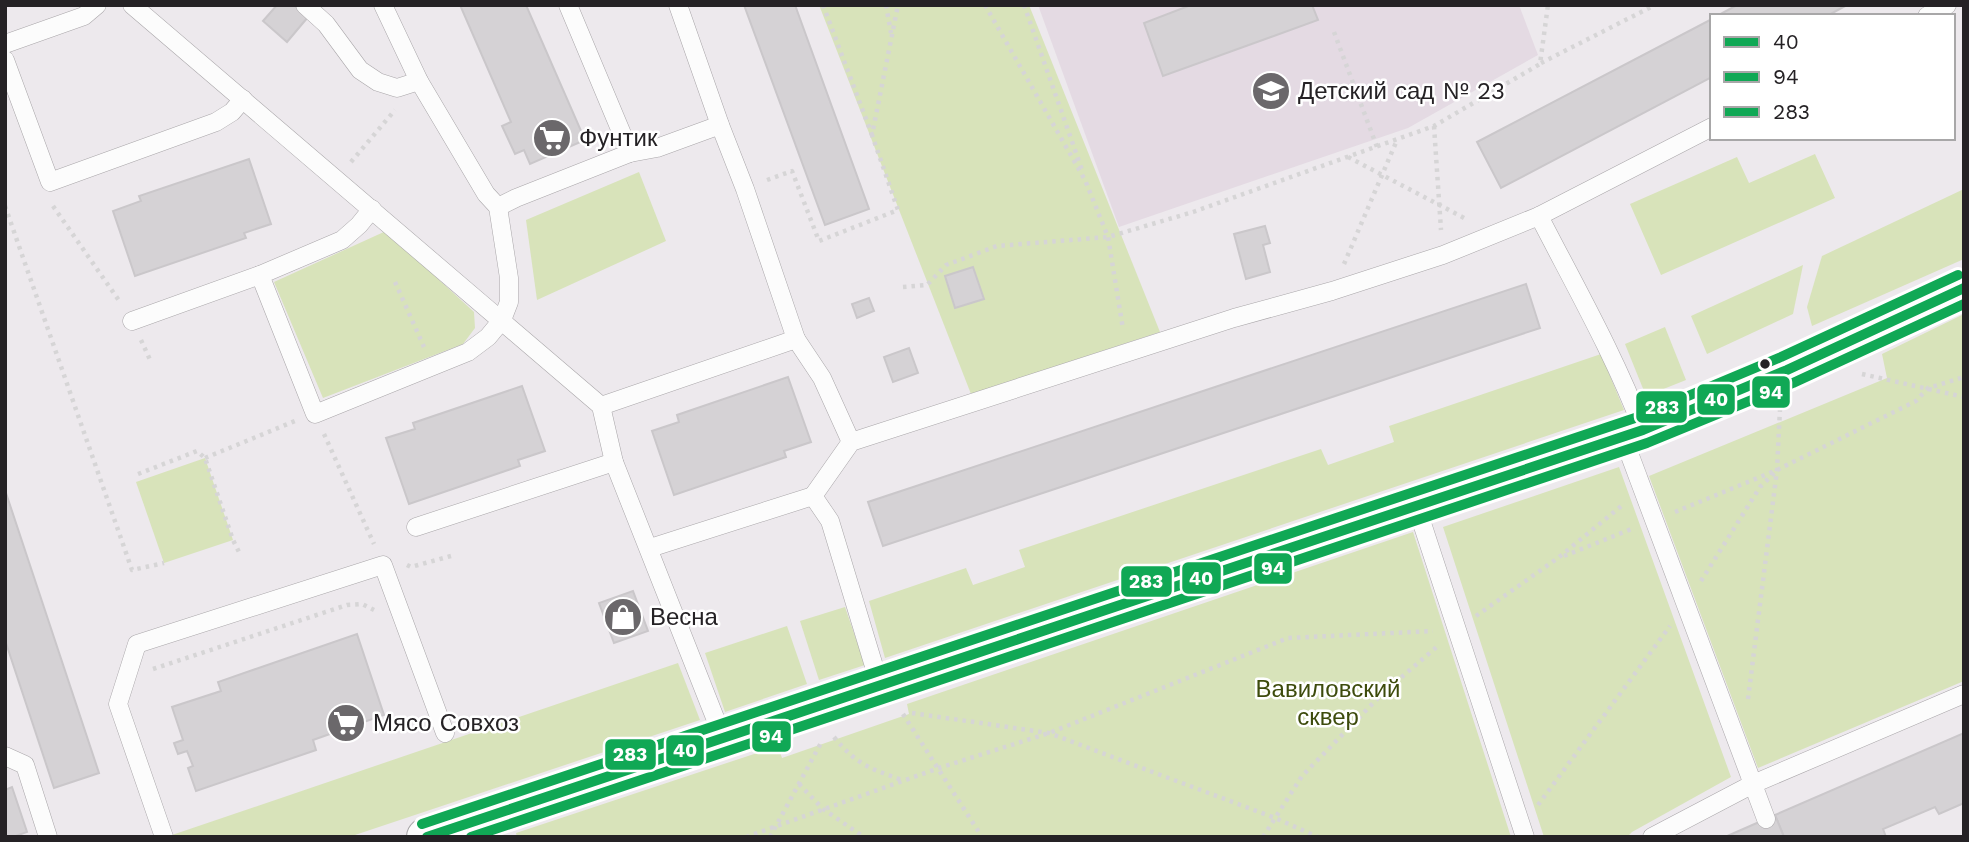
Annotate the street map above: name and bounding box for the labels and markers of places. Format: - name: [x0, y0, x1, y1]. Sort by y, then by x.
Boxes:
- school or university icon: Детский сад № 23: [1250, 70, 1292, 112]
- place label: Детский сад № 23: [1298, 77, 1505, 105]
- supermarket icon: Фунтик: [531, 117, 573, 159]
- place label: Фунтик: [579, 124, 658, 152]
- unlabelled marker: [1758, 357, 1772, 371]
- shop icon: Весна: [602, 596, 644, 638]
- place label: Весна: [650, 603, 719, 631]
- supermarket icon: Мясо Совхоз: [325, 702, 367, 744]
- place label: Мясо Совхоз: [373, 709, 519, 737]

